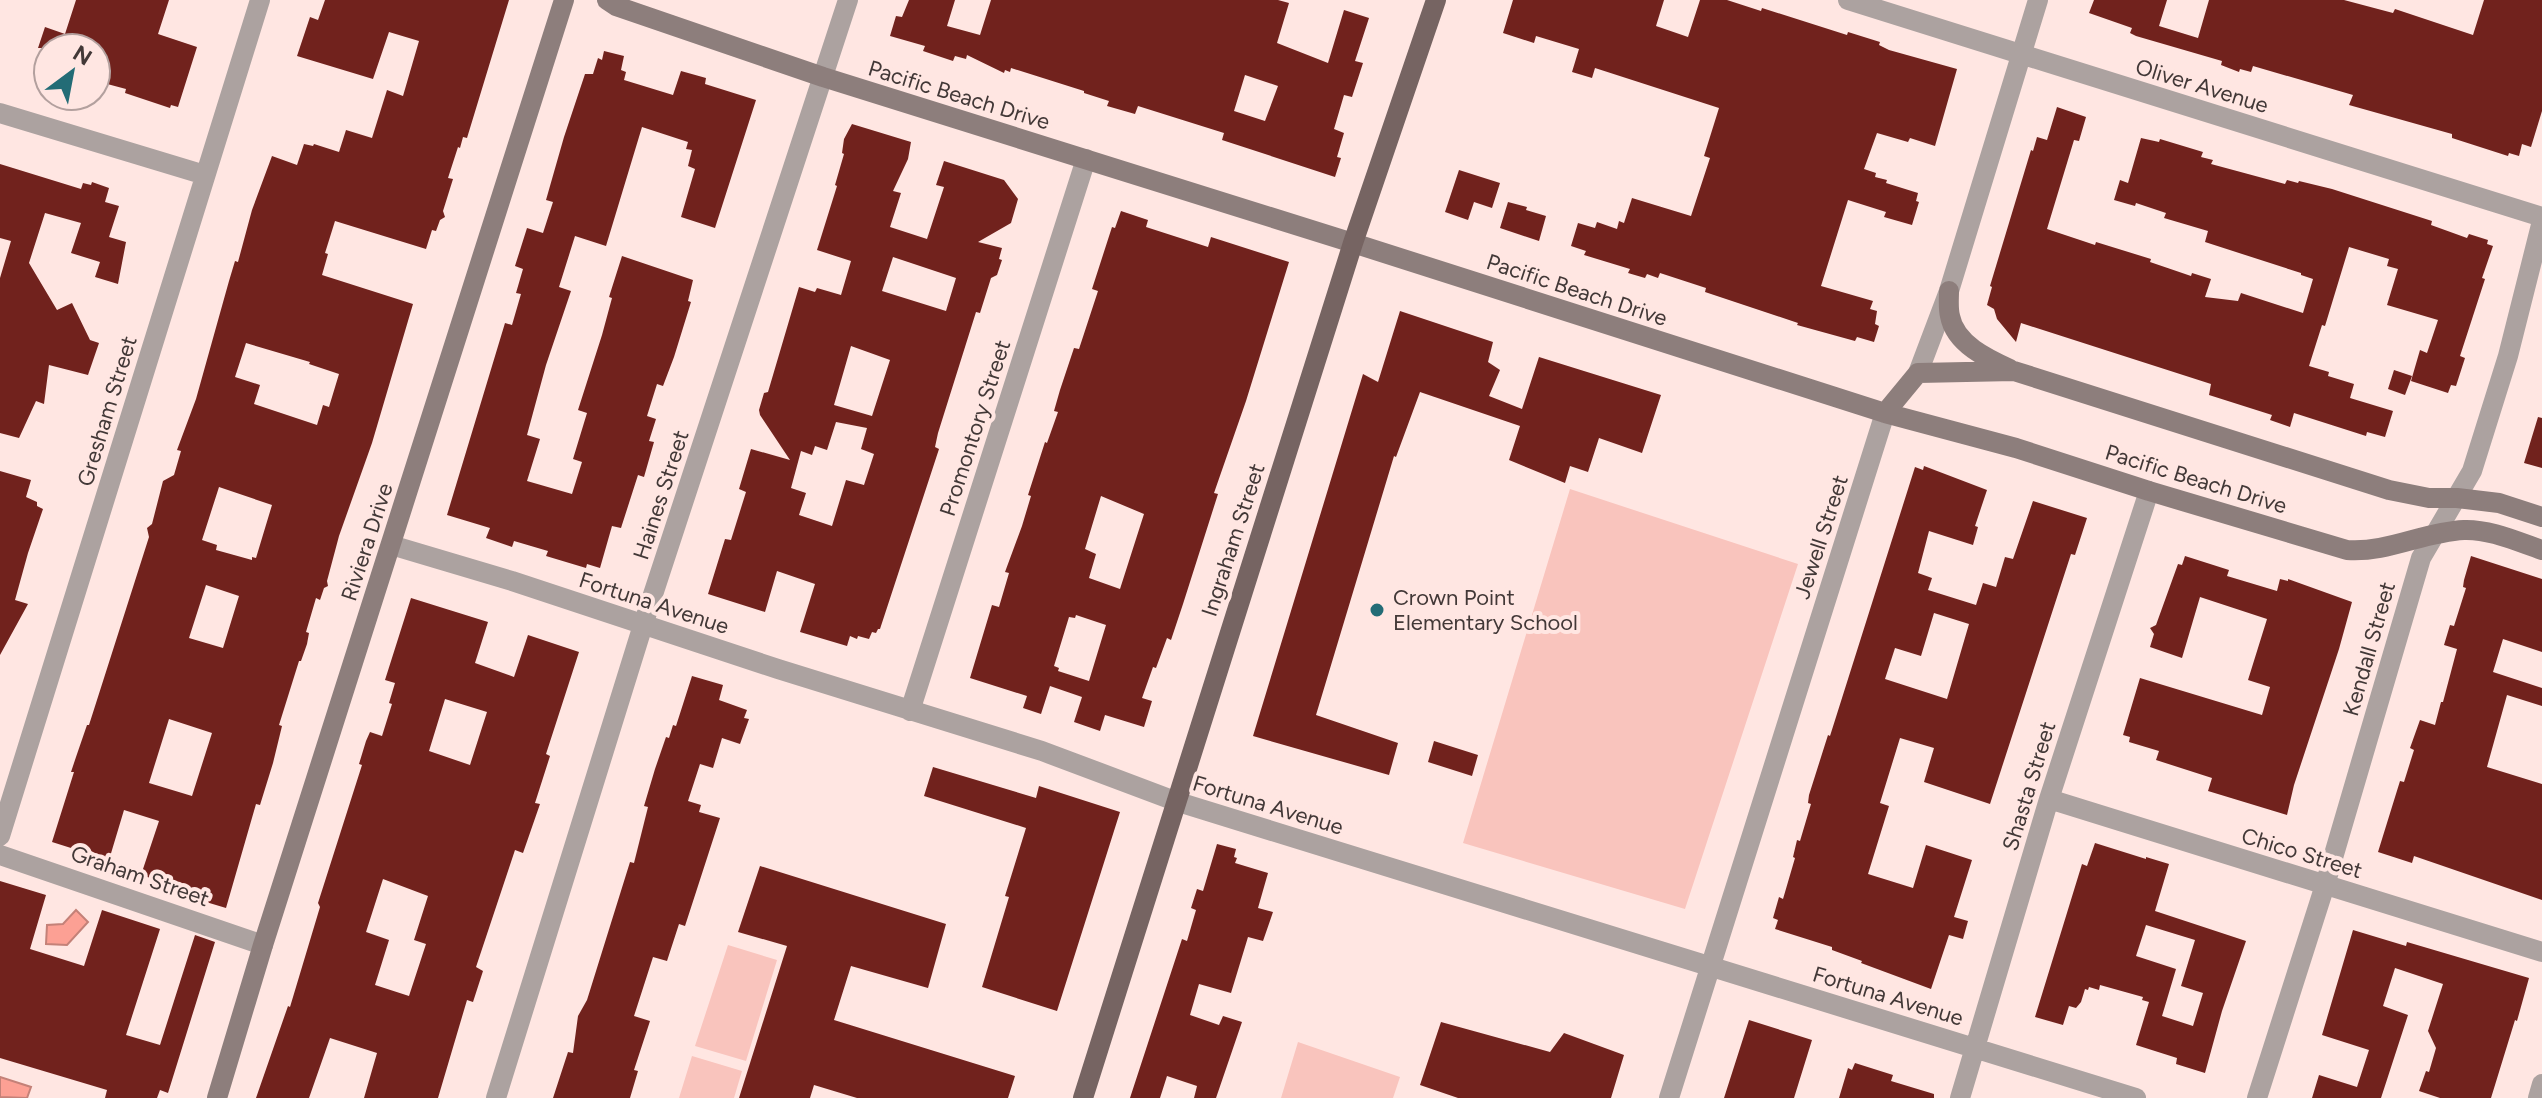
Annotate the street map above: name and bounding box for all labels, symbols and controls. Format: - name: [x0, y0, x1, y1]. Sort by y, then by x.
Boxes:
- north arrow: [32, 32, 112, 112]
- text: N: [68, 40, 97, 71]
- street label: Oliver Avenue: [2132, 53, 2272, 119]
- street label: Pacific Beach Drive: [865, 55, 1053, 135]
- street label: Pacific Beach Drive: [1483, 248, 1671, 332]
- street label: Gresham Street: [71, 333, 143, 489]
- street label: Promontory Street: [934, 336, 1016, 520]
- street label: Haines Street: [627, 427, 695, 563]
- street label: Pacific Beach Drive: [2102, 439, 2290, 519]
- street label: Ingraham Street: [1196, 460, 1270, 620]
- street label: Jewell Street: [1788, 472, 1854, 602]
- street label: Riviera Drive: [335, 480, 399, 604]
- street label: Fortuna Avenue: [576, 566, 732, 640]
- street label: Kendall Street: [2337, 579, 2401, 719]
- place label: Crown Point Elementary School: [1393, 584, 1578, 636]
- marker: Crown Point Elementary School: [1368, 601, 1386, 619]
- street label: Shasta Street: [1997, 718, 2061, 854]
- street label: Fortuna Avenue: [1189, 769, 1347, 841]
- street label: Chico Street: [2238, 822, 2366, 884]
- street label: Graham Street: [67, 840, 213, 912]
- street label: Fortuna Avenue: [1809, 960, 1967, 1032]

